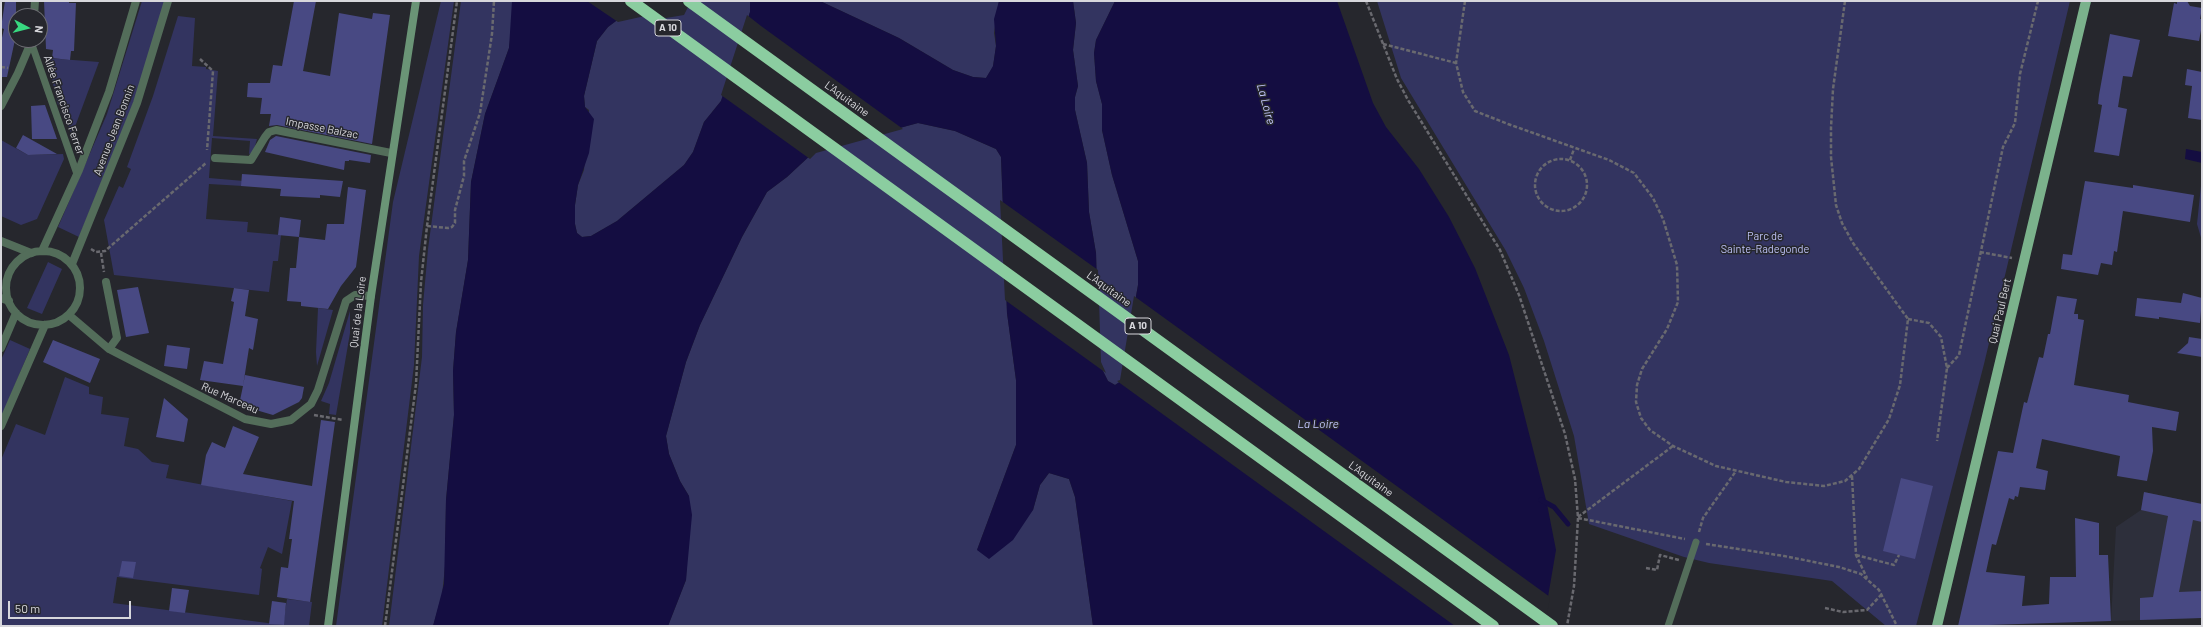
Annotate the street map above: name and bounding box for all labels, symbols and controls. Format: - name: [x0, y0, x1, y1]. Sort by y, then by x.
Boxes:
- north arrow: [8, 8, 48, 48]
- road number: A 10: [655, 20, 681, 36]
- text: N: [33, 25, 46, 34]
- street label: Allée Francisco Ferrer: [41, 53, 87, 157]
- street label: L'Aquitaine: [822, 78, 872, 120]
- water label: La Loire: [1254, 82, 1278, 126]
- street label: Avenue Jean Bonnin: [91, 83, 137, 177]
- street label: Impasse Balzac: [285, 115, 359, 141]
- park label: Parc de Sainte-Radegonde: [1721, 229, 1809, 255]
- street label: L'Aquitaine: [1084, 268, 1134, 310]
- street label: Quai de la Loire: [347, 275, 369, 349]
- street label: Quai Paul Bert: [1986, 277, 2014, 345]
- road number: A 10: [1125, 318, 1151, 334]
- street label: Rue Marceau: [199, 380, 261, 416]
- water label: La Loire: [1297, 417, 1339, 431]
- street label: L'Aquitaine: [1346, 458, 1396, 500]
- scale bar: [10, 593, 133, 619]
- text: 50 m: [15, 601, 40, 615]

